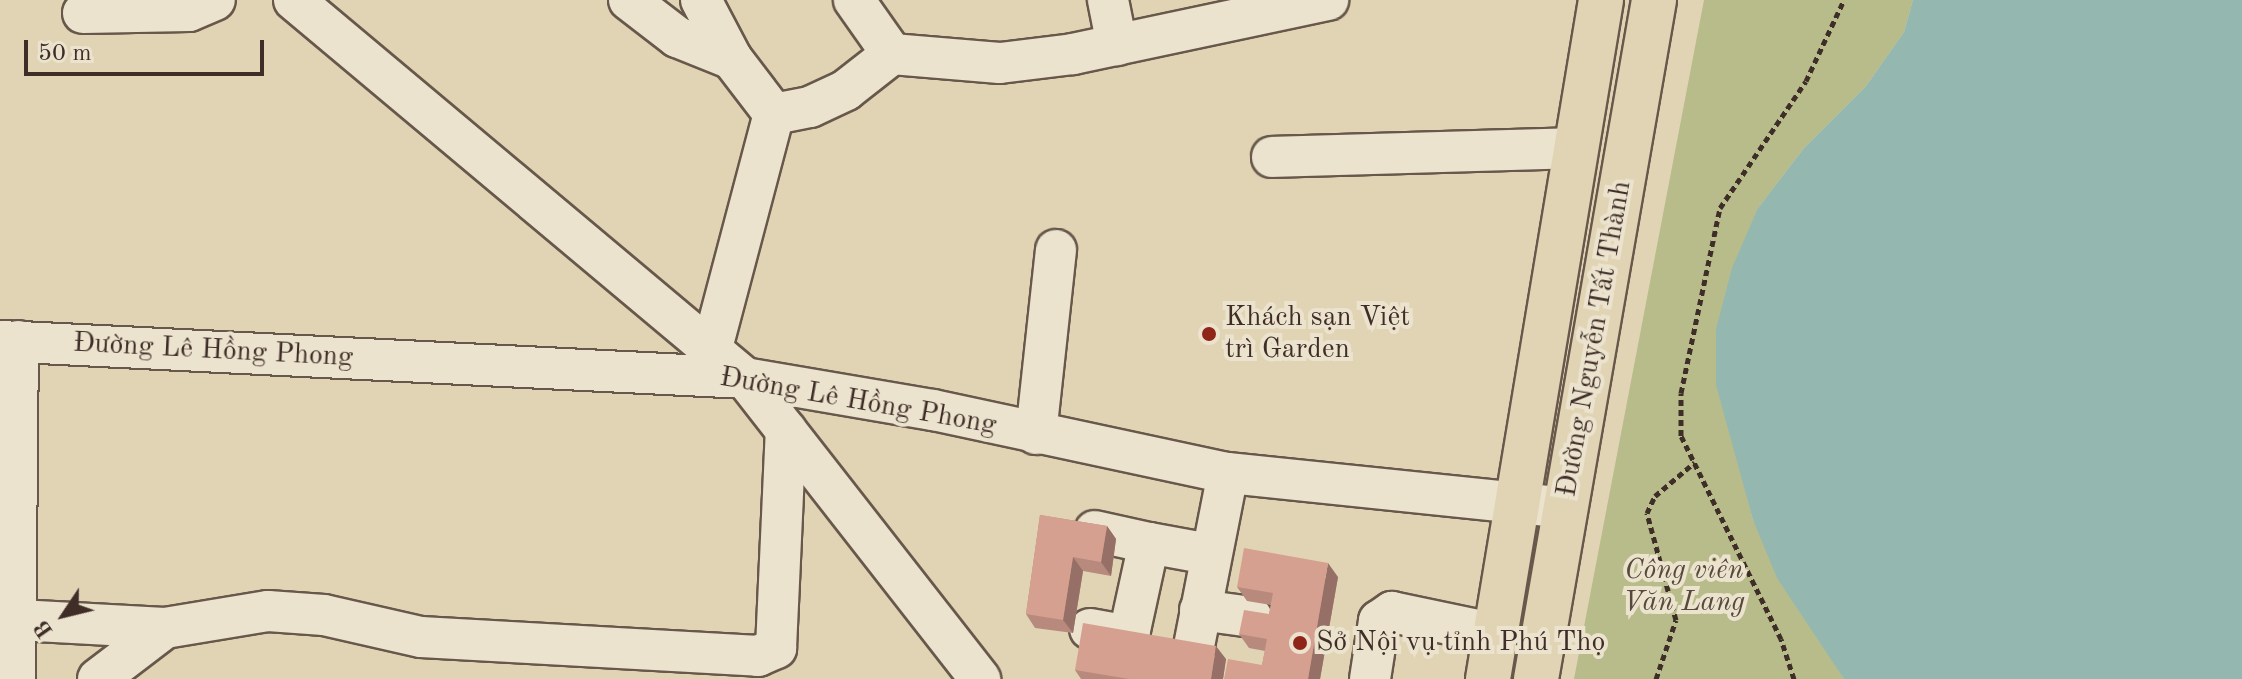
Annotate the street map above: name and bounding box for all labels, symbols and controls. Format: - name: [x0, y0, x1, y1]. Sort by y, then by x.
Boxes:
- scale bar: [28, 24, 268, 74]
- text: 50 m: [38, 42, 92, 66]
- street label: Đường Nguyễn Tất Thành: [1551, 178, 1639, 500]
- place label: Khách sạn Việt trì Garden: [1225, 301, 1410, 367]
- marker: Khách sạn Việt trì Garden: [1200, 325, 1218, 343]
- street label: Đường Lê Hồng Phong: [72, 327, 354, 375]
- street label: Đường Lê Hồng Phong: [717, 361, 999, 443]
- park label: Công viên Văn Lang: [1623, 554, 1745, 620]
- north arrow: [24, 575, 104, 655]
- text: B: [31, 616, 58, 641]
- place label: Sở Nội vụ tỉnh Phú Thọ: [1316, 626, 1605, 660]
- marker: Sở Nội vụ tỉnh Phú Thọ: [1291, 634, 1309, 652]

